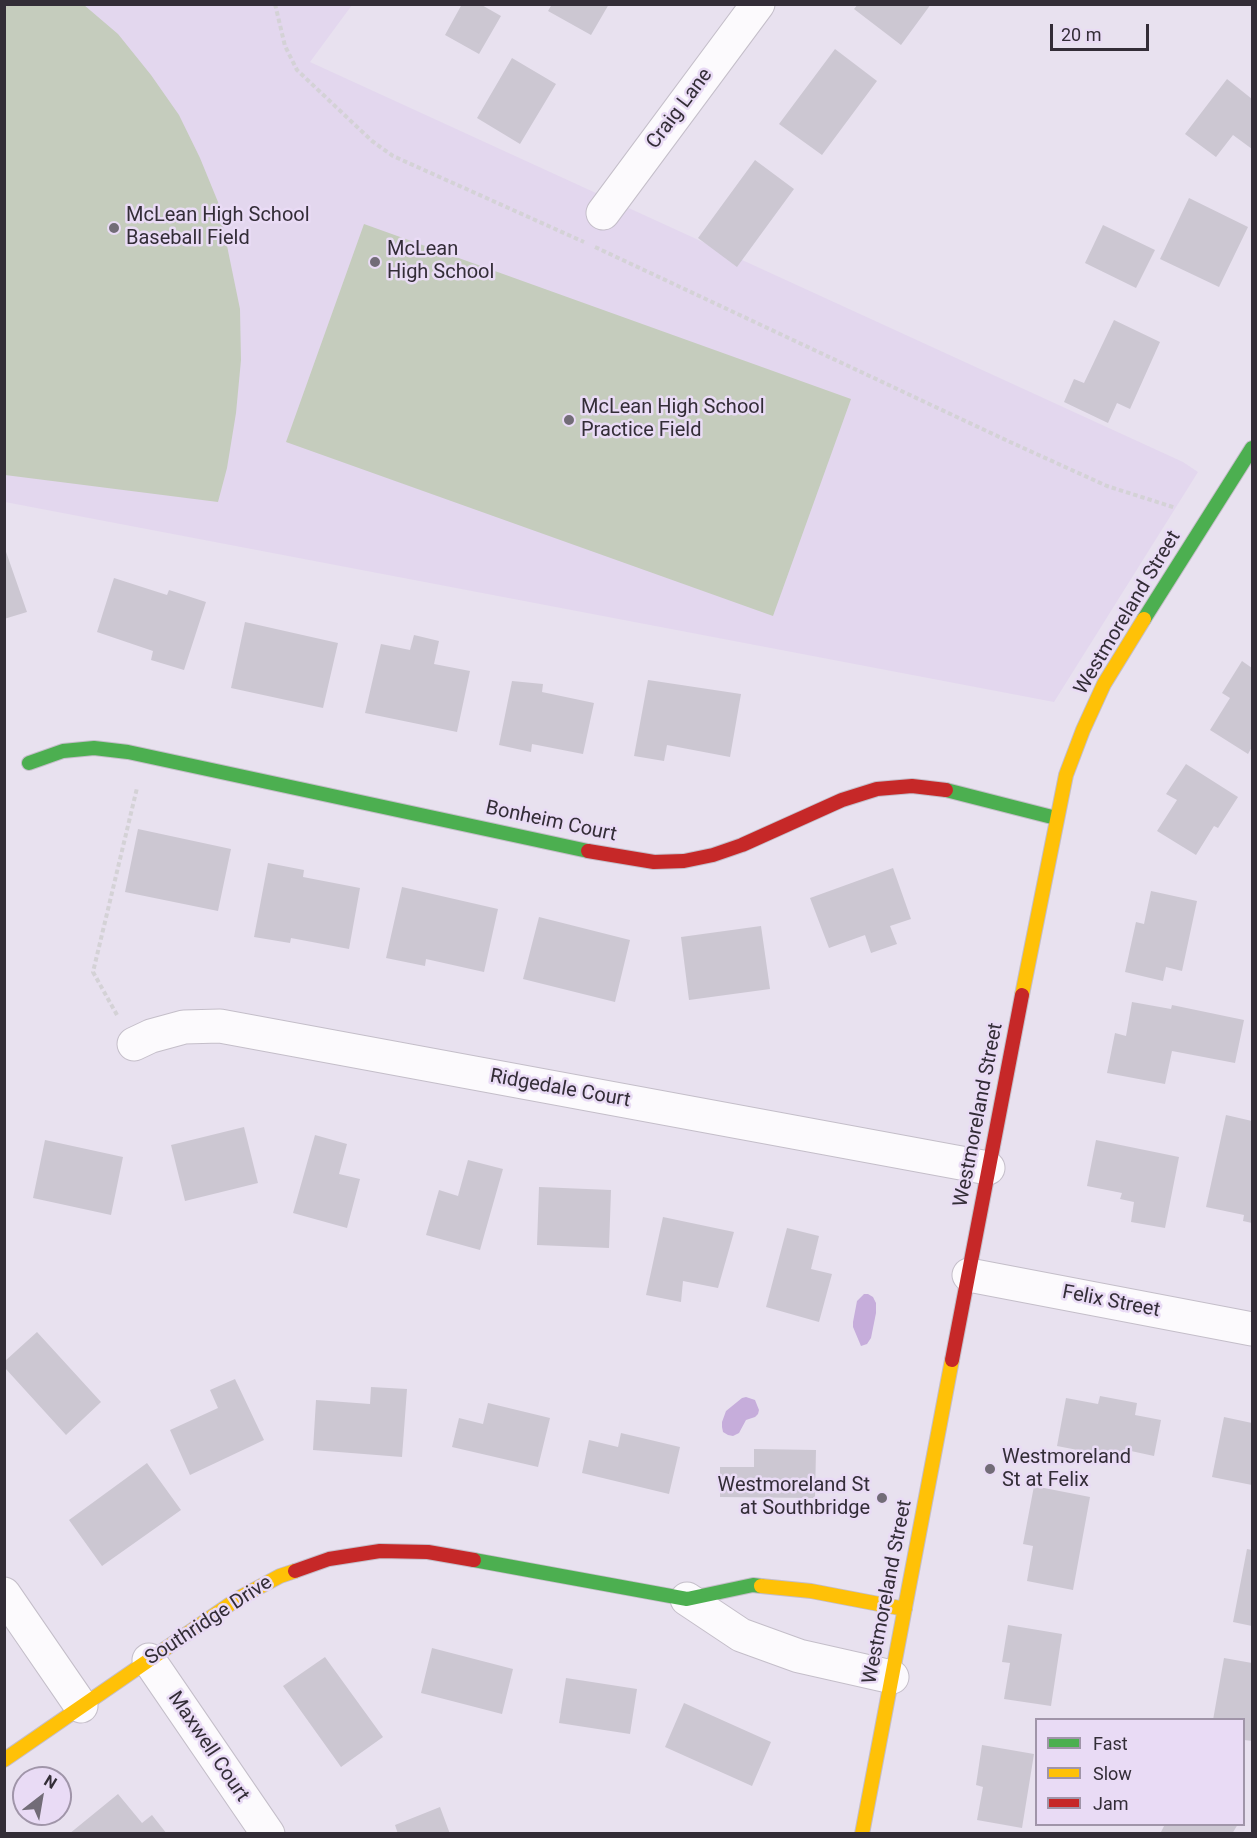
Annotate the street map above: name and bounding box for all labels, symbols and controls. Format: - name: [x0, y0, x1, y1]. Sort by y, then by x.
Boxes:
- scale bar: [1053, 12, 1152, 50]
- text: 20 m: [1061, 24, 1101, 45]
- street label: Craig Lane: [642, 64, 718, 154]
- place label: McLean High School Baseball Field: [126, 204, 310, 251]
- marker: McLean High School Baseball Field: [107, 221, 121, 235]
- place label: McLean High School: [387, 238, 494, 285]
- marker: McLean High School: [368, 255, 382, 269]
- place label: McLean High School Practice Field: [581, 396, 765, 443]
- marker: McLean High School Practice Field: [562, 413, 576, 427]
- street label: Westmoreland Street: [1070, 527, 1186, 699]
- street label: Bonheim Court: [483, 796, 619, 848]
- street label: Westmoreland Street: [949, 1021, 1009, 1209]
- street label: Ridgedale Court: [488, 1065, 632, 1113]
- street label: Felix Street: [1060, 1281, 1162, 1323]
- place label: Westmoreland St at Felix: [1002, 1446, 1131, 1493]
- marker: Westmoreland St at Felix: [983, 1462, 997, 1476]
- place label: Westmoreland St at Southbridge: [718, 1474, 870, 1521]
- marker: Westmoreland St at Southbridge: [875, 1491, 889, 1505]
- street label: Westmoreland Street: [858, 1498, 918, 1686]
- street label: Southridge Drive: [141, 1571, 277, 1671]
- street label: Maxwell Court: [162, 1687, 254, 1807]
- legend: [1035, 1718, 1245, 1826]
- text: Fast: [1093, 1733, 1128, 1754]
- text: Slow: [1093, 1763, 1132, 1784]
- north arrow: [12, 1766, 72, 1826]
- text: N: [41, 1771, 60, 1793]
- text: Jam: [1093, 1793, 1129, 1814]

